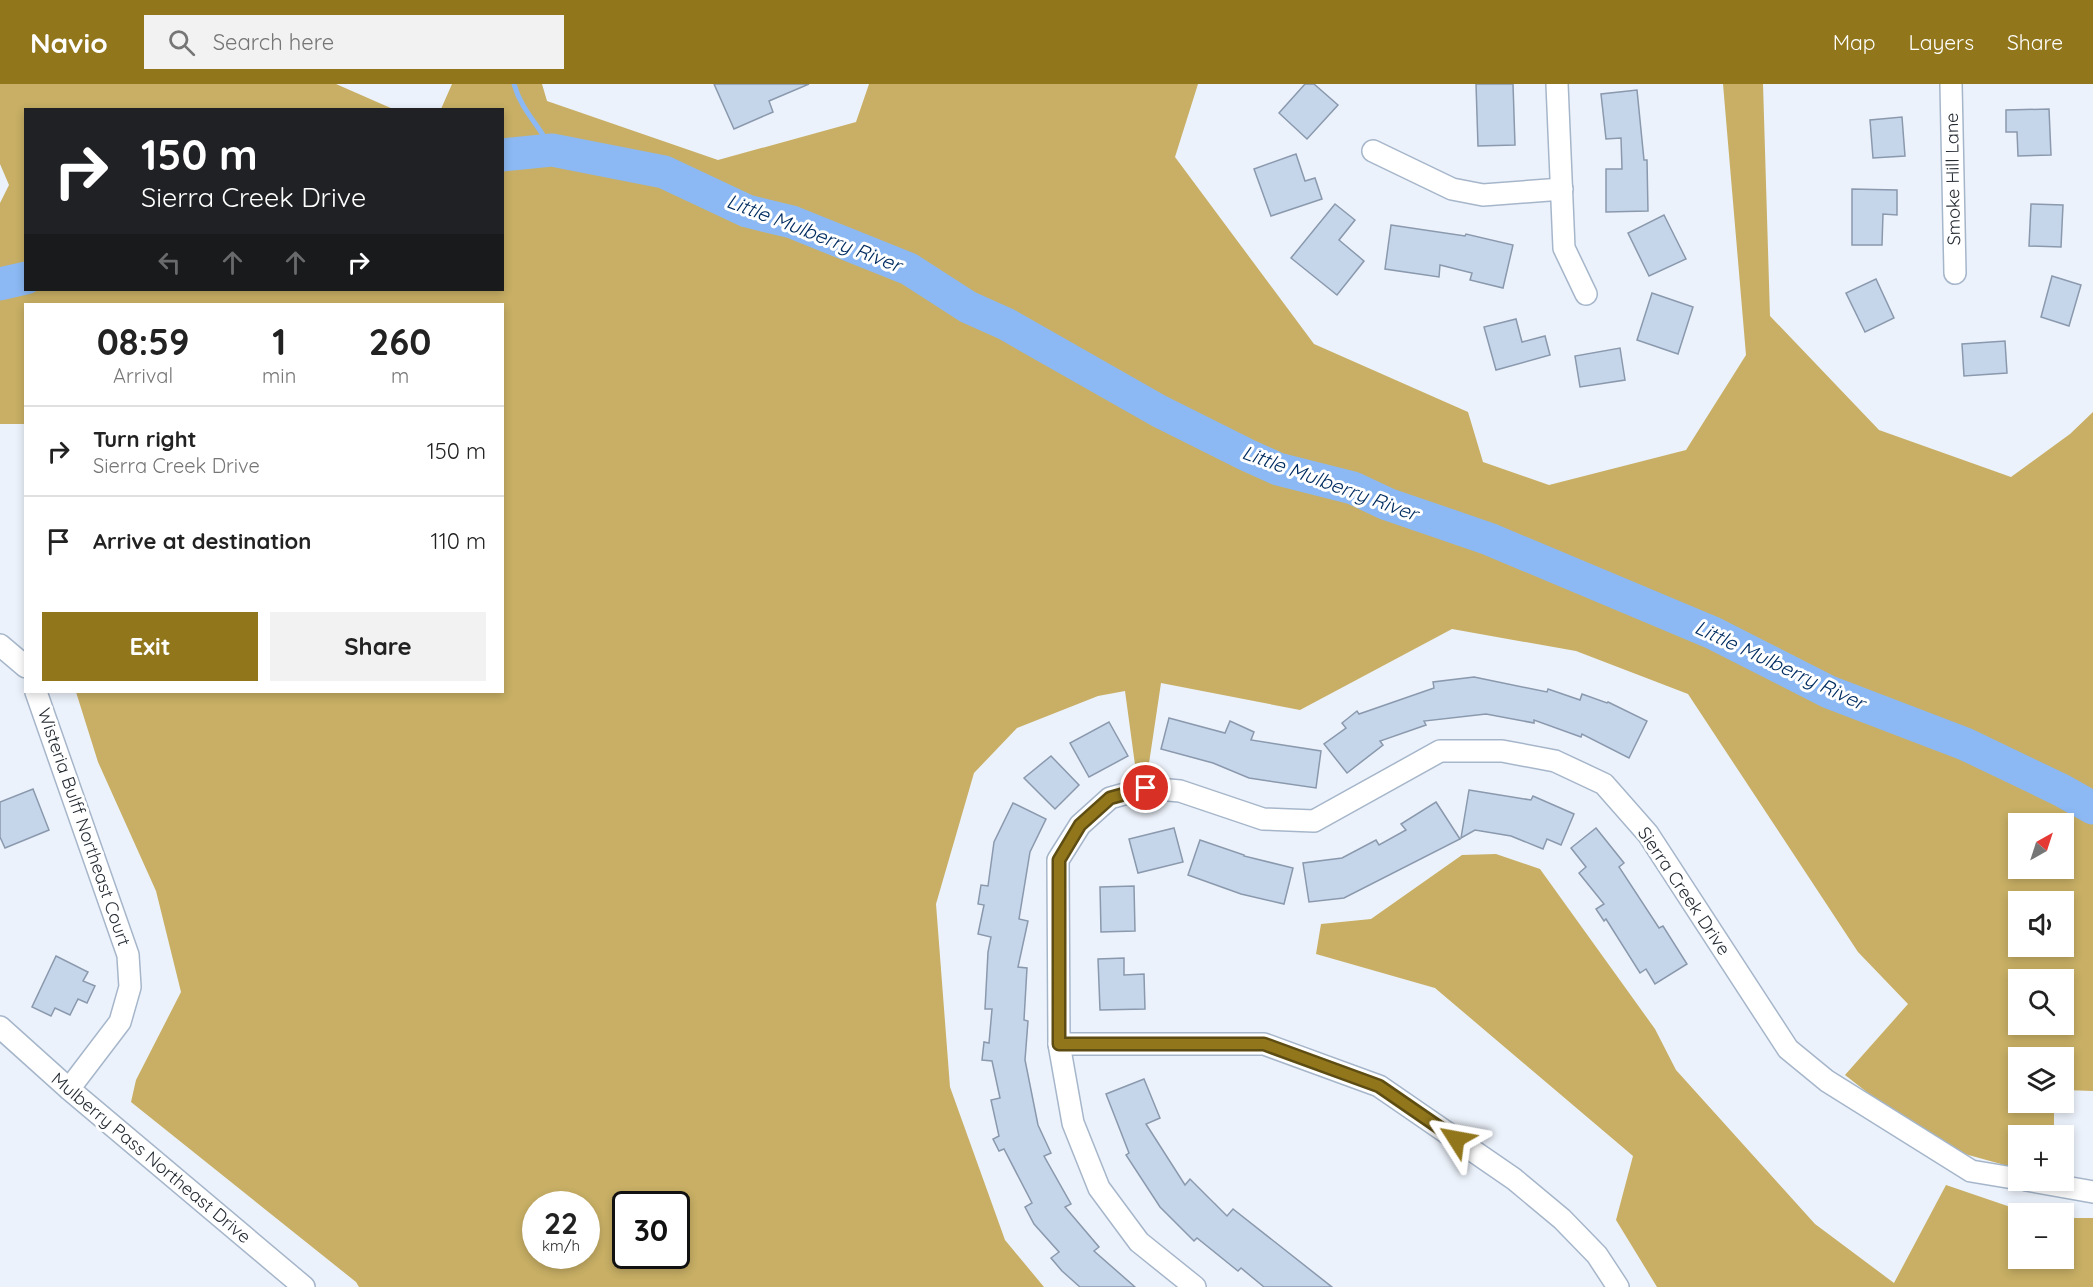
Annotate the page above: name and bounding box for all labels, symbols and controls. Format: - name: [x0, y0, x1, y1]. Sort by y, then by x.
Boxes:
- search box: [144, 15, 564, 69]
- text: Navio: [30, 25, 108, 60]
- icon: search: [165, 26, 198, 59]
- text: Search here: [213, 28, 334, 56]
- text: Map: [1833, 29, 1876, 55]
- text: Layers: [1909, 29, 1974, 55]
- text: Share: [2007, 29, 2063, 55]
- street label: Smoke Hill Lane: [1940, 112, 1965, 246]
- text: 150 m: [141, 128, 258, 181]
- icon: right: [42, 132, 120, 210]
- text: Sierra Creek Drive: [141, 180, 366, 214]
- water label: Little Mulberry River: [723, 188, 907, 278]
- icon: left: [153, 246, 186, 279]
- icon: ahead: [216, 246, 249, 279]
- icon: ahead: [279, 246, 312, 279]
- icon: right: [342, 246, 375, 279]
- text: 08:59: [97, 319, 189, 364]
- text: 1: [272, 319, 286, 364]
- text: 260: [369, 319, 431, 364]
- text: Arrival: [113, 363, 173, 388]
- text: min: [262, 363, 296, 388]
- text: m: [391, 363, 409, 388]
- text: Turn right: [93, 425, 197, 453]
- icon: right: [42, 435, 75, 468]
- text: 150 m: [427, 437, 486, 465]
- water label: Little Mulberry River: [1239, 439, 1424, 527]
- text: Sierra Creek Drive: [93, 453, 260, 478]
- icon: arrive: [42, 525, 75, 558]
- text: Arrive at destination: [93, 527, 311, 555]
- text: 110 m: [431, 527, 486, 555]
- button: Exit: [42, 612, 258, 681]
- button: Share: [270, 612, 486, 681]
- water label: Little Mulberry River: [1691, 614, 1871, 716]
- street label: Wisteria Bulff Northeast Court: [33, 705, 136, 949]
- pin: [1120, 762, 1171, 813]
- icon: arrive: [1129, 771, 1162, 804]
- north arrow: [2008, 813, 2074, 879]
- map controls: [2008, 813, 2074, 1269]
- street label: Sierra Creek Drive: [1633, 822, 1736, 959]
- button: sound: [2008, 891, 2074, 957]
- button: search: [2008, 969, 2074, 1035]
- button: layers: [2008, 1047, 2074, 1113]
- street label: Mulberry Pass Northeast Drive: [47, 1067, 256, 1248]
- position arrow: [1424, 1107, 1488, 1171]
- button: +: [2008, 1125, 2074, 1191]
- speed limit sign: 30: [612, 1191, 690, 1269]
- button: −: [2008, 1203, 2074, 1269]
- text: 22: [544, 1204, 578, 1242]
- text: km/h: [542, 1236, 580, 1255]

